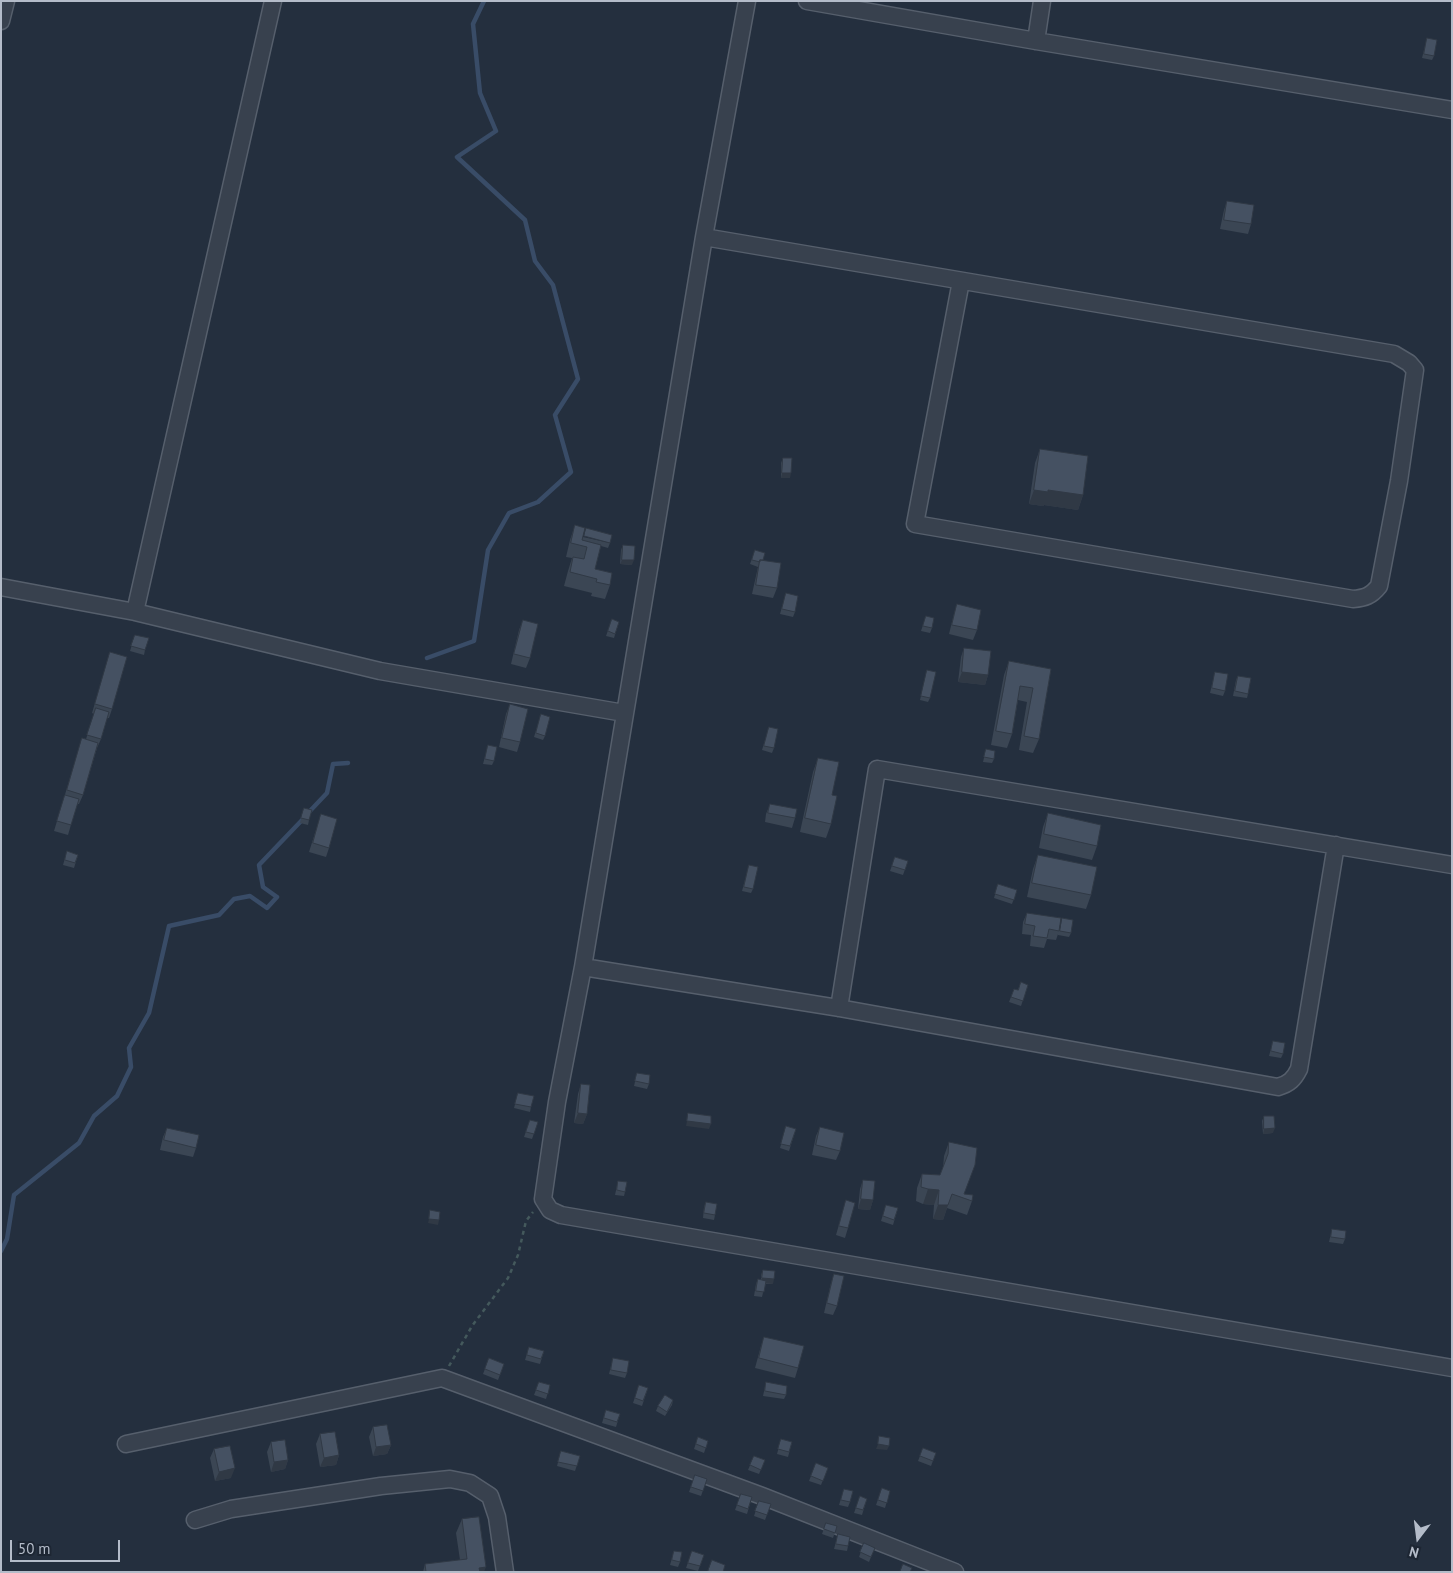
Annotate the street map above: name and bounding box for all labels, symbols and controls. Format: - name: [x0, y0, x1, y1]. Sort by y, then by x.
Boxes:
- north arrow: [1393, 1513, 1443, 1563]
- scale bar: [12, 1530, 122, 1562]
- text: 50 m: [18, 1539, 51, 1558]
- text: N: [1407, 1543, 1421, 1562]

